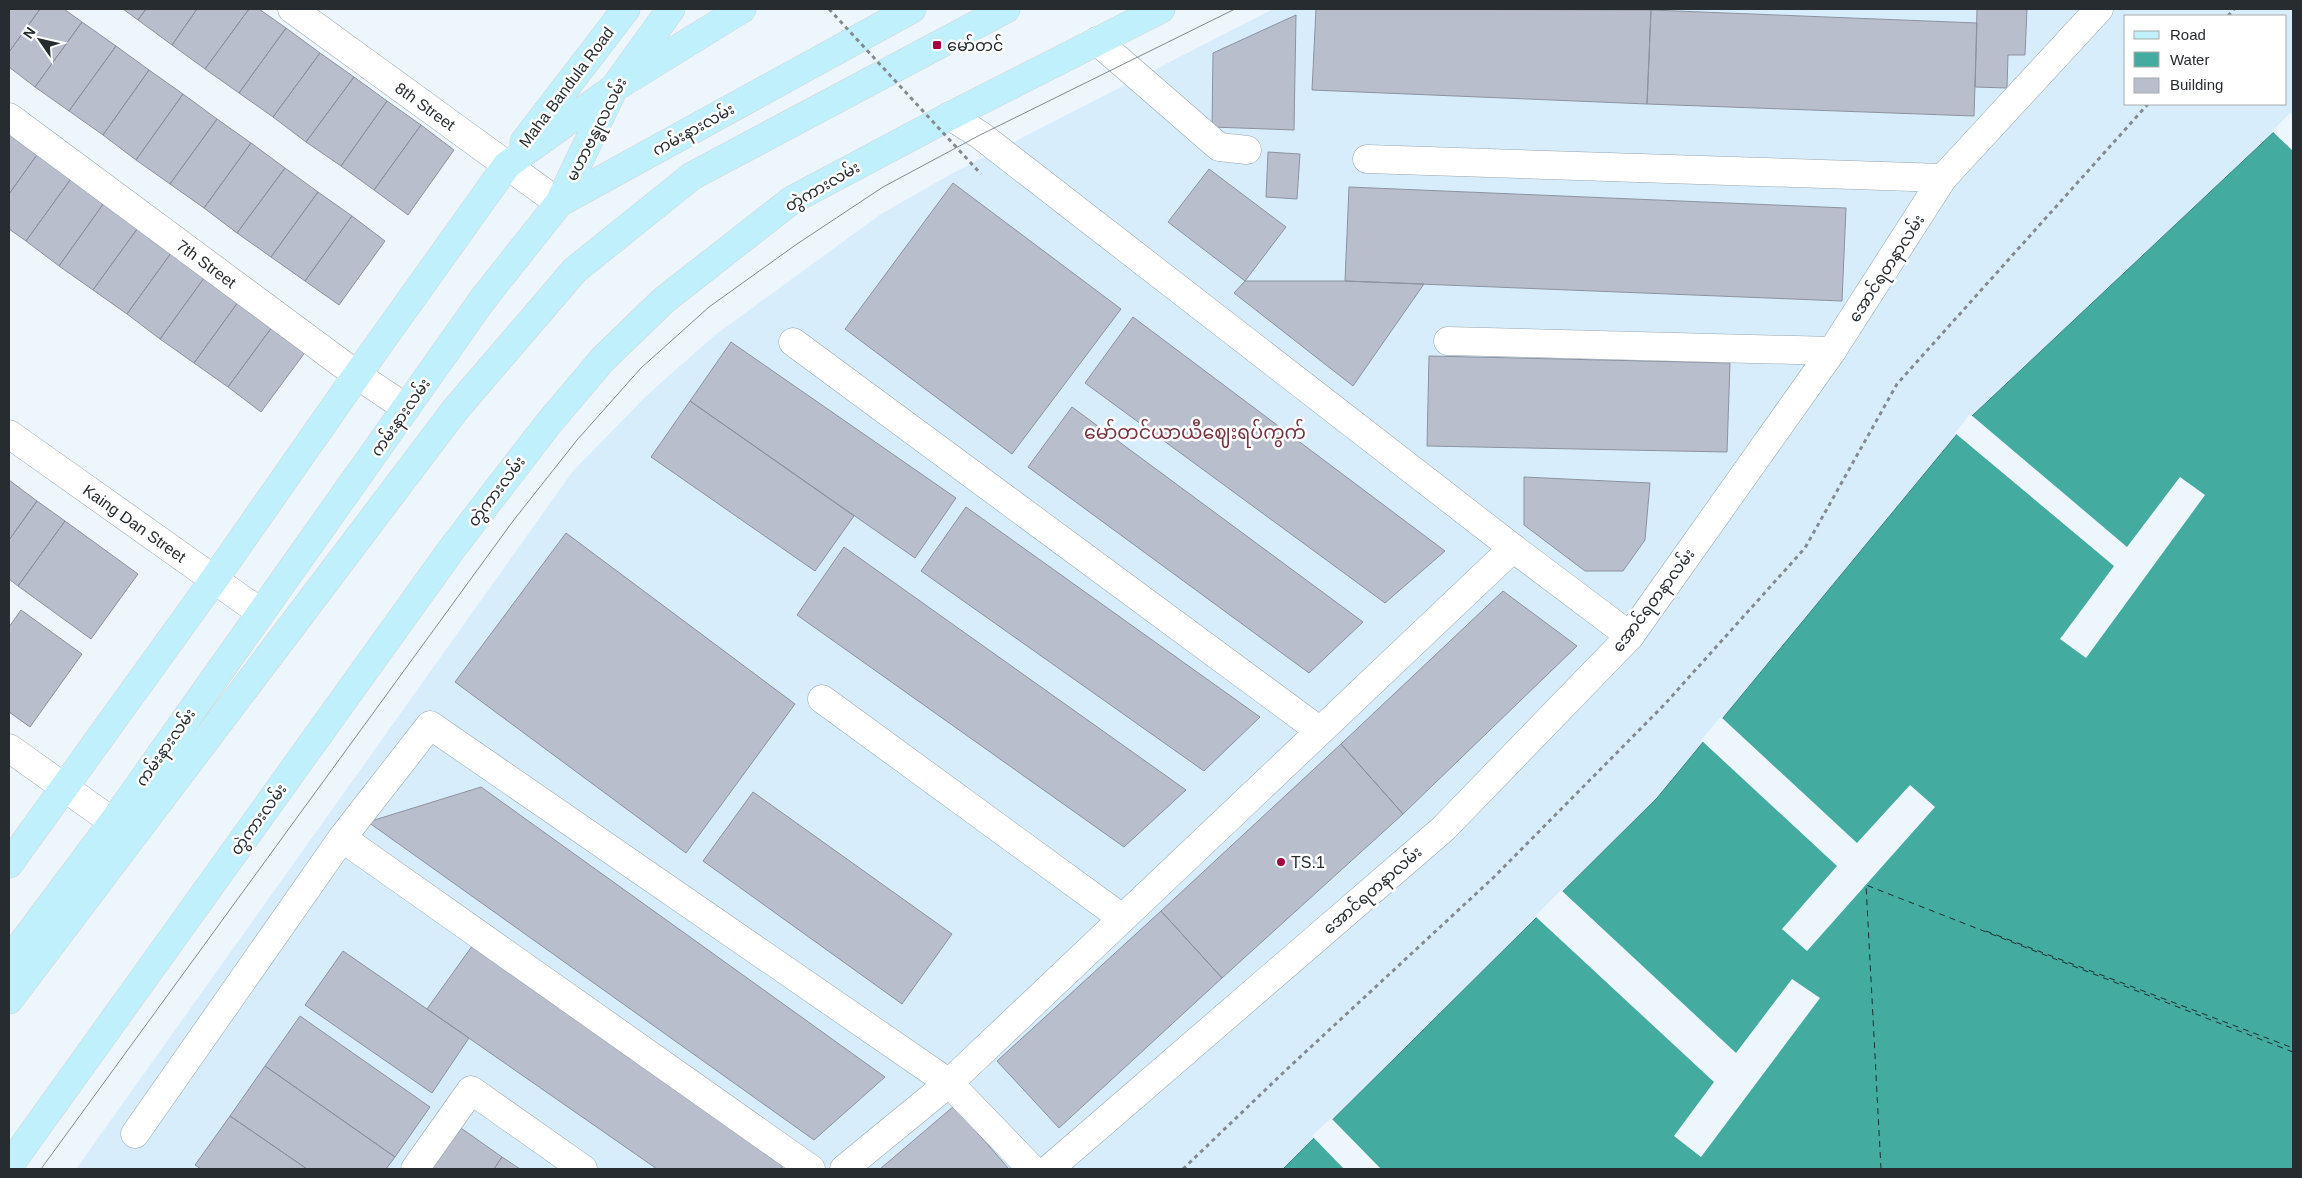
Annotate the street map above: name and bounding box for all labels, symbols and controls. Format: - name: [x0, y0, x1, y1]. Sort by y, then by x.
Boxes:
- north arrow: [15, 15, 65, 65]
- legend: [2124, 15, 2287, 105]
- text: N: [20, 24, 39, 41]
- street label: Maha Bandula Road: [516, 24, 617, 151]
- text: Road: [2170, 26, 2206, 43]
- place label: မော်တင်: [947, 34, 1003, 54]
- marker: မော်တင်: [931, 39, 943, 51]
- text: Water: [2170, 51, 2209, 68]
- street label: မဟာဗန္ဓုလလမ်း: [560, 73, 635, 186]
- text: Building: [2170, 76, 2223, 93]
- street label: 8th Street: [392, 79, 459, 134]
- street label: ကမ်းနားလမ်း: [648, 97, 739, 163]
- street label: တွဲကားလမ်း: [780, 156, 865, 219]
- street label: အောင်ရတနာလမ်း: [1843, 210, 1932, 328]
- street label: 7th Street: [173, 236, 240, 292]
- street label: ကမ်းနားလမ်း: [365, 374, 437, 462]
- district label: မော်တင်ယာယီဈေးရပ်ကွက်: [1084, 418, 1306, 448]
- street label: တွဲကားလမ်း: [462, 451, 532, 533]
- street label: Kaing Dan Street: [80, 481, 189, 566]
- street label: အောင်ရတနာလမ်း: [1607, 544, 1702, 658]
- street label: ကမ်းနားလမ်း: [130, 704, 202, 792]
- street label: တွဲကားလမ်း: [225, 779, 294, 861]
- street label: အောင်ရတနာလမ်း: [1318, 841, 1428, 941]
- place label: TS.1: [1291, 854, 1325, 871]
- marker: TS.1: [1275, 856, 1287, 868]

